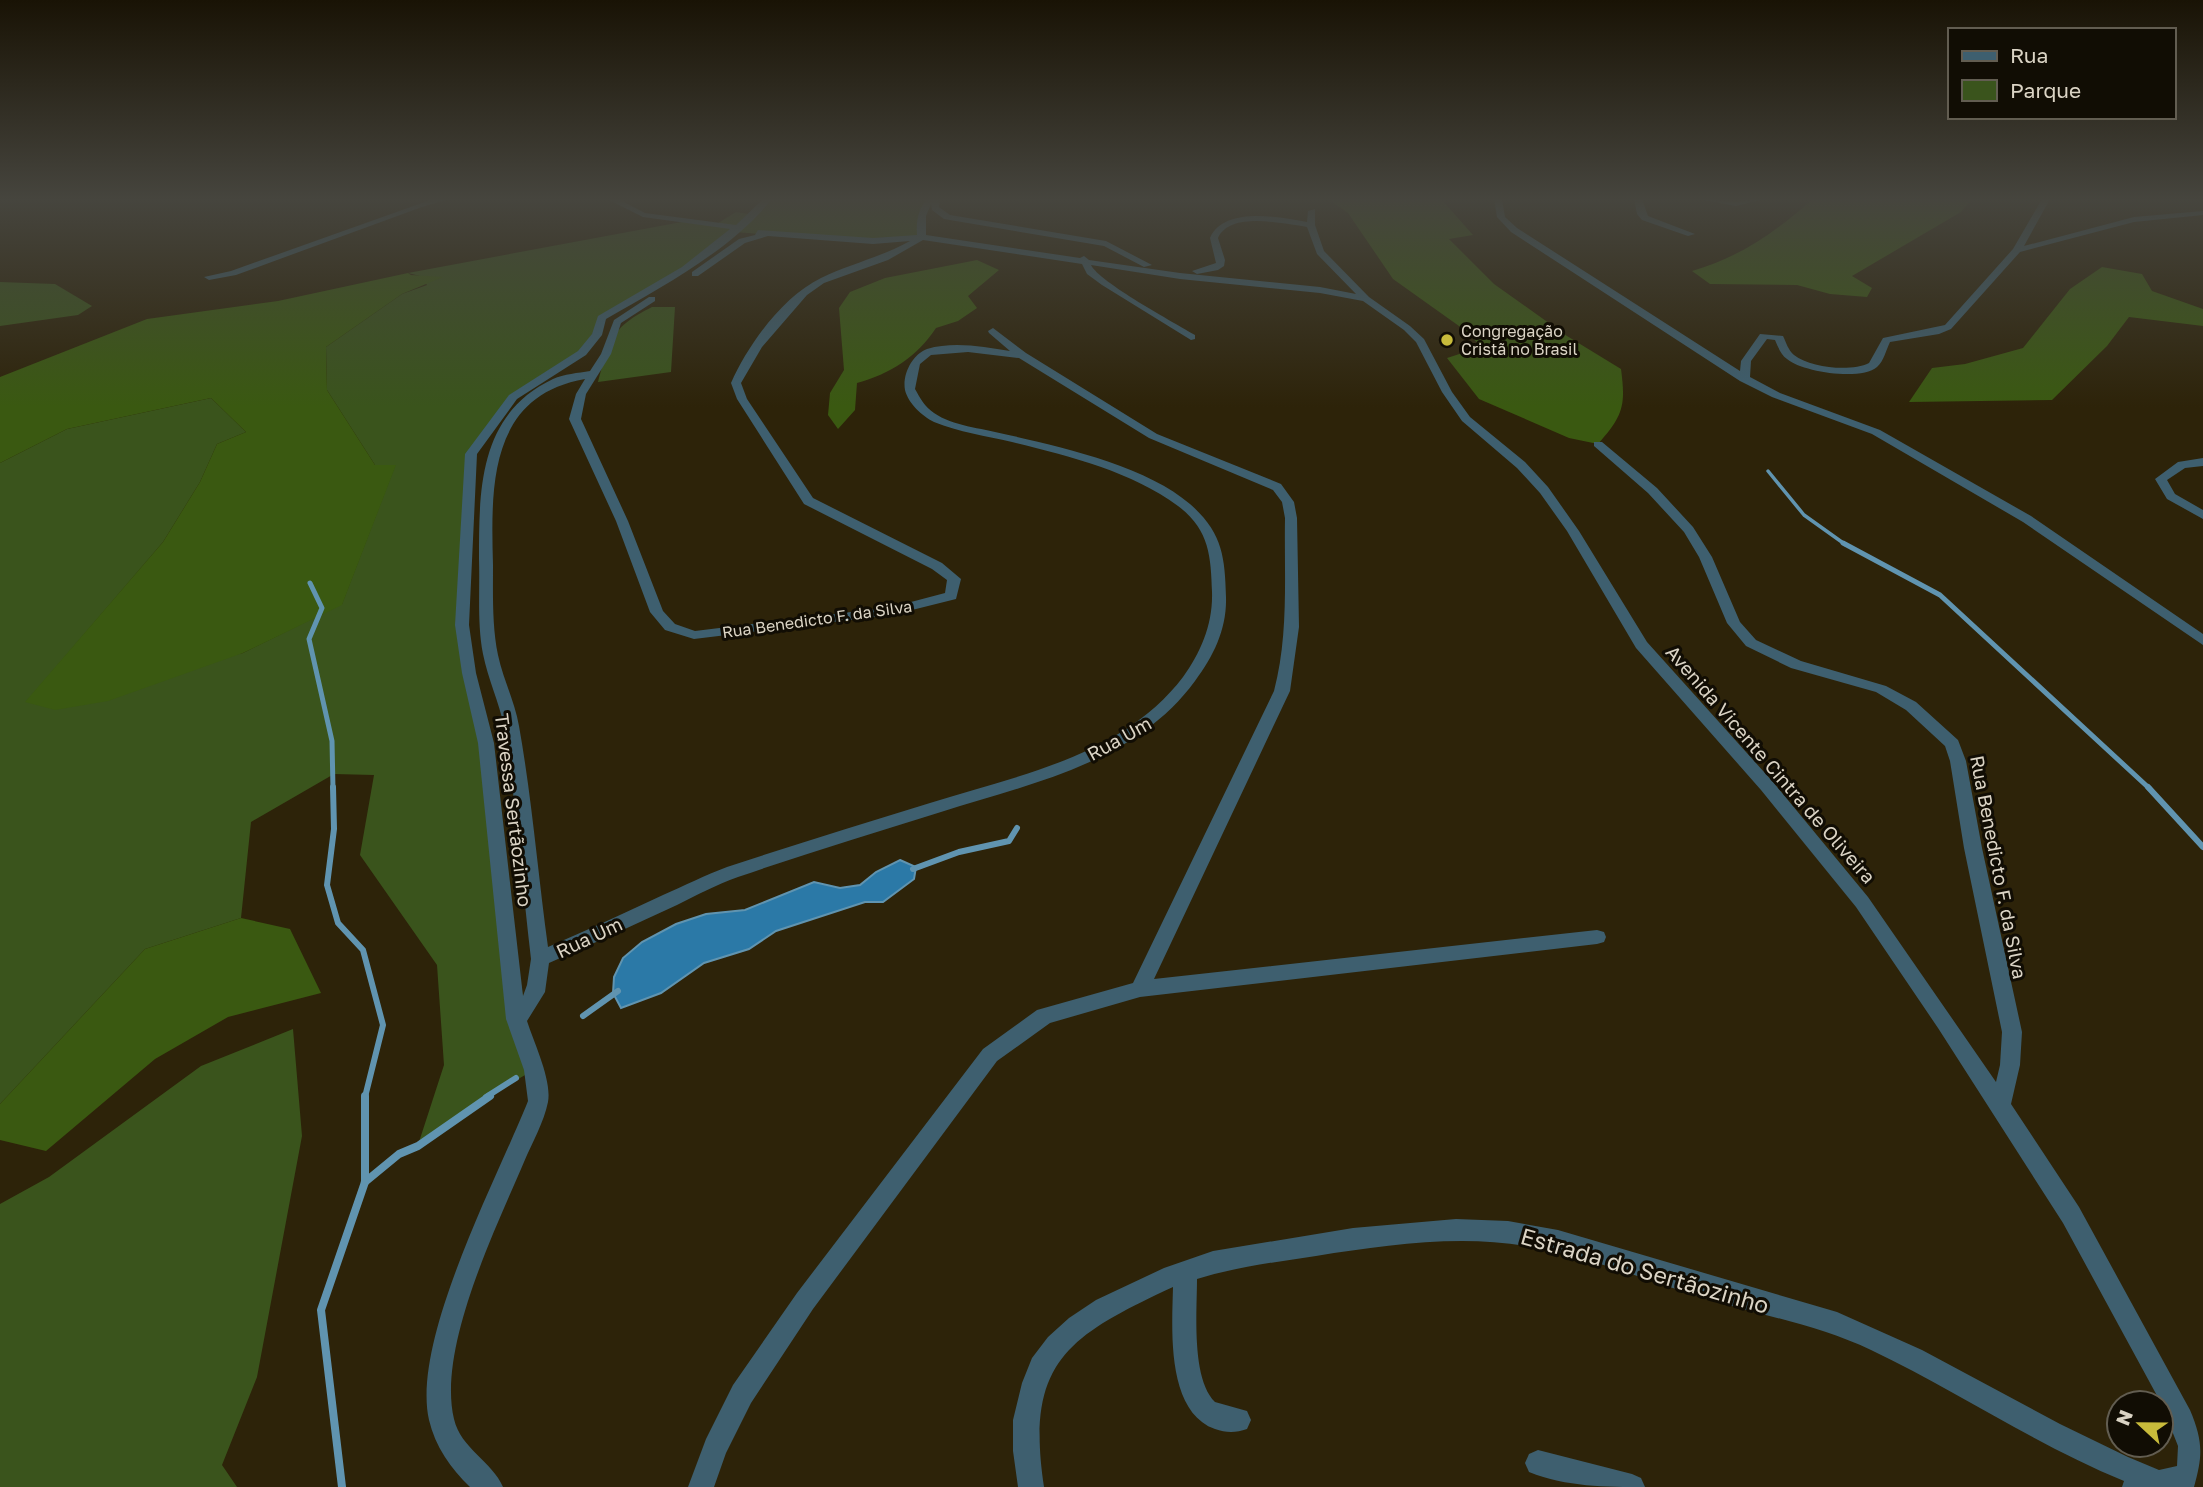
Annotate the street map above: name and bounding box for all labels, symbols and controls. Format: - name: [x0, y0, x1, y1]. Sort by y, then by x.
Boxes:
- legend: [1948, 28, 2175, 119]
- text: Rua: [2010, 42, 2048, 68]
- text: Parque: [2010, 77, 2081, 103]
- place label: Congregação Cristã no Brasil: [1461, 321, 1578, 359]
- marker: Congregação Cristã no Brasil: [1439, 332, 1455, 348]
- street label: Rua Benedicto F. da Silva: [721, 596, 913, 642]
- street label: Avenida Vicente Cintra de Oliveira: [1661, 640, 1881, 888]
- street label: Rua Um: [1083, 711, 1155, 765]
- street label: Travessa Sertãozinho: [491, 712, 537, 908]
- street label: Rua Benedicto F. da Silva: [1966, 753, 2032, 981]
- street label: Rua Um: [552, 912, 626, 962]
- street label: Estrada do Sertãozinho: [1518, 1221, 1772, 1319]
- north arrow: [2105, 1389, 2175, 1459]
- text: N: [2110, 1406, 2137, 1428]

